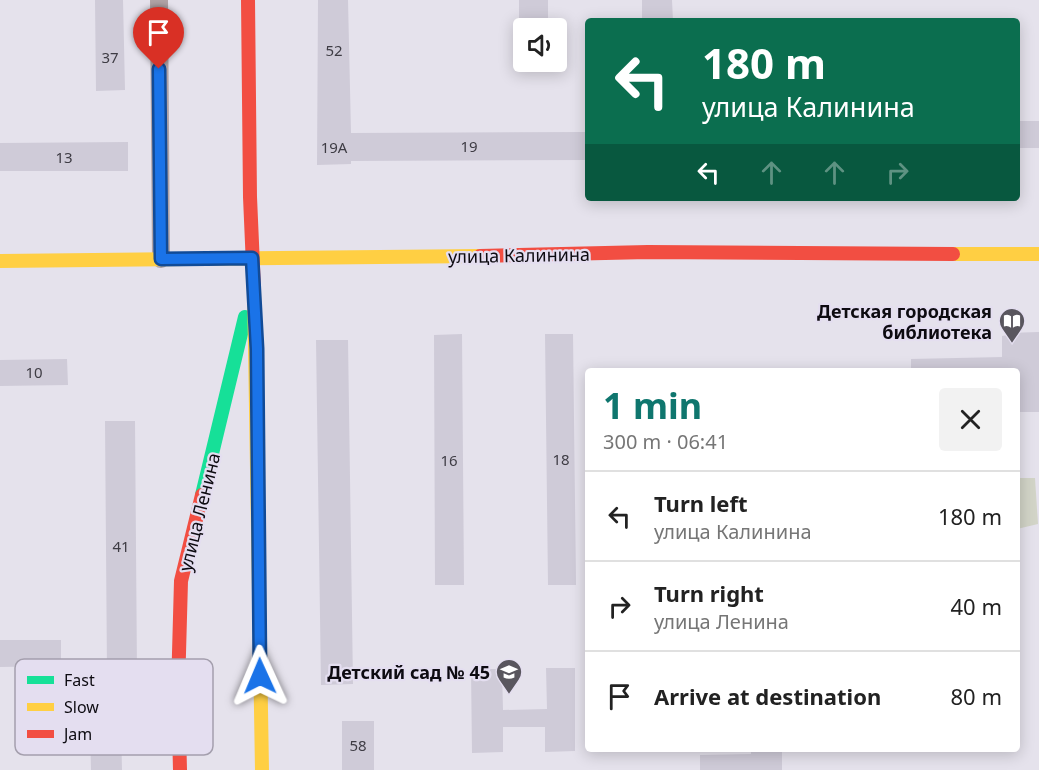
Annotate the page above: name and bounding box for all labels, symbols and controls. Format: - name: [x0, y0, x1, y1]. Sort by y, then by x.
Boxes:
- pin: [133, 7, 184, 69]
- icon: arrive: [142, 16, 175, 49]
- map controls: [513, 18, 567, 72]
- button: sound: [513, 18, 567, 72]
- text: 180 m: [702, 34, 826, 91]
- house number: 52: [325, 40, 343, 60]
- icon: left: [603, 42, 681, 120]
- house number: 37: [101, 47, 119, 67]
- text: улица Калинина: [702, 88, 915, 125]
- house number: 19: [460, 136, 478, 156]
- house number: 19А: [321, 137, 348, 157]
- house number: 13: [55, 147, 73, 167]
- icon: left: [692, 156, 725, 189]
- icon: ahead: [755, 156, 788, 189]
- icon: ahead: [818, 156, 851, 189]
- icon: right: [881, 156, 914, 189]
- street label: улица Калинина: [448, 242, 590, 268]
- place label: Детская городская библиотека: [817, 299, 992, 344]
- library icon: Детская городская библиотека: [997, 306, 1027, 344]
- house number: 10: [25, 362, 43, 382]
- text: 1 min: [603, 381, 702, 430]
- button: close: [939, 388, 1002, 451]
- text: 300 m · 06:41: [603, 428, 728, 455]
- house number: 18: [552, 449, 570, 469]
- street label: улица Ленина: [173, 450, 225, 574]
- house number: 16: [440, 450, 458, 470]
- text: Turn left: [654, 488, 748, 518]
- icon: left: [603, 500, 636, 533]
- text: 180 m: [938, 501, 1002, 531]
- text: улица Калинина: [654, 518, 812, 545]
- house number: 41: [112, 536, 130, 556]
- text: Turn right: [654, 578, 764, 608]
- icon: right: [603, 590, 636, 623]
- text: 40 m: [951, 591, 1002, 621]
- text: улица Ленина: [654, 608, 789, 635]
- position arrow: [228, 644, 292, 708]
- school or university icon: Детский сад № 45: [494, 657, 524, 695]
- legend: [15, 659, 213, 755]
- place label: Детский сад № 45: [327, 660, 490, 684]
- text: Fast: [64, 669, 95, 691]
- icon: arrive: [603, 680, 636, 713]
- text: Arrive at destination: [654, 681, 881, 711]
- text: 80 m: [951, 681, 1002, 711]
- text: Slow: [64, 696, 99, 718]
- text: Jam: [62, 723, 92, 745]
- house number: 58: [349, 735, 367, 755]

